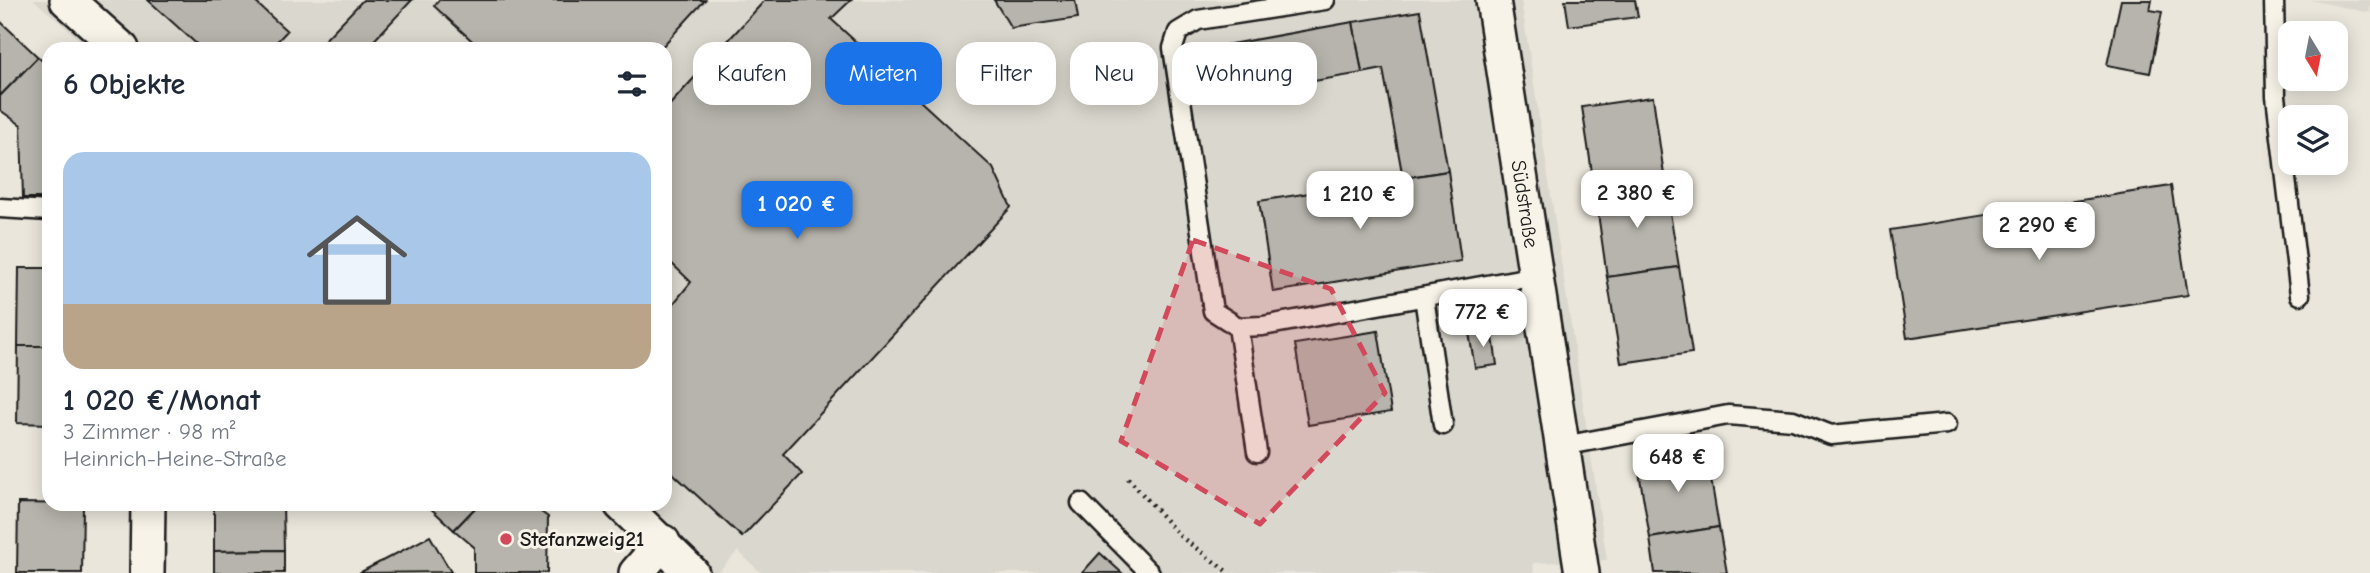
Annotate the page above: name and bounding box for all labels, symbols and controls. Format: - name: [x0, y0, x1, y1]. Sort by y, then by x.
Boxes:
- north arrow: [2278, 21, 2348, 91]
- map controls: [2278, 21, 2348, 175]
- chip: Kaufen: [693, 42, 811, 105]
- chip: Mieten: [825, 42, 942, 105]
- chip: Filter: [956, 42, 1056, 105]
- chip: Neu: [1070, 42, 1158, 105]
- chip: Wohnung: [1172, 42, 1317, 105]
- icon: filters: [613, 65, 651, 103]
- text: 6 Objekte: [63, 67, 185, 102]
- button: layers: [2278, 105, 2348, 175]
- street label: Südstraße: [1506, 158, 1544, 250]
- pin: 2 380 €: [1572, 170, 1702, 230]
- pin: 1 210 €: [1295, 172, 1425, 231]
- text: 2 380 €: [1597, 179, 1677, 206]
- text: 1 210 €: [1323, 180, 1397, 207]
- pin: 1 020 €: [732, 182, 862, 241]
- text: 1 020 €: [757, 190, 837, 217]
- icon: home: [294, 197, 420, 323]
- pin: 2 290 €: [1974, 202, 2104, 262]
- text: 2 290 €: [1999, 211, 2079, 238]
- pin: 772 €: [1434, 290, 1532, 349]
- text: 772 €: [1455, 298, 1511, 325]
- text: 1 020 €/Monat: [63, 383, 260, 418]
- text: 3 Zimmer · 98 m²: [63, 418, 236, 445]
- pin: 648 €: [1629, 434, 1727, 494]
- text: 648 €: [1649, 443, 1707, 470]
- text: Heinrich-Heine-Straße: [63, 445, 286, 472]
- place label: Stefanzweig21: [520, 527, 644, 551]
- marker: Stefanzweig21: [498, 531, 514, 547]

